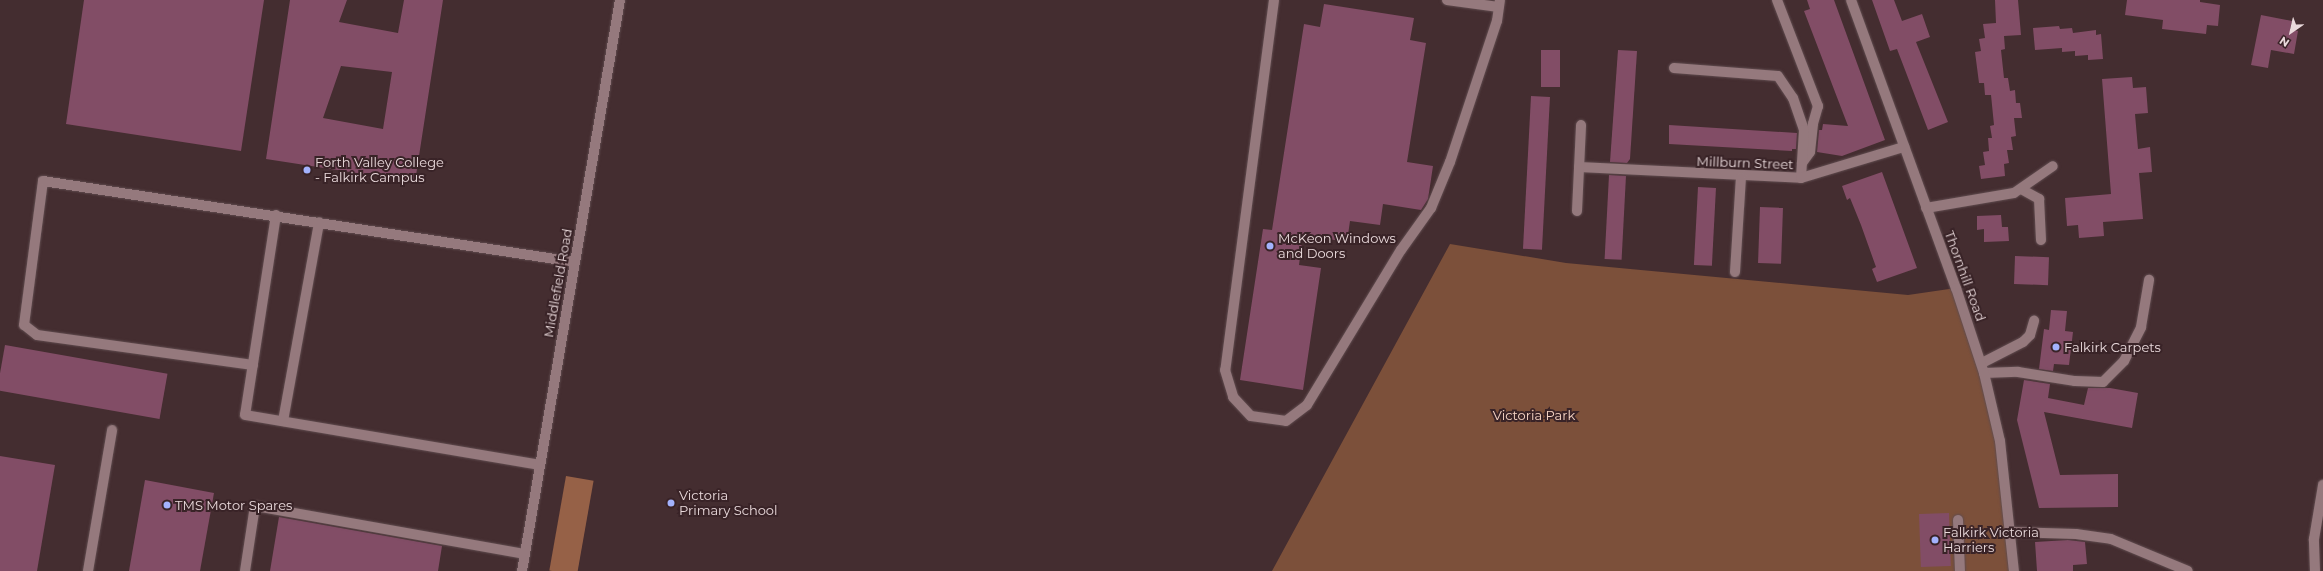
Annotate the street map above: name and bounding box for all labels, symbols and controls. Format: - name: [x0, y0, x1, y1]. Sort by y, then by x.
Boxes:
- north arrow: [2271, 12, 2311, 52]
- text: N: [2277, 34, 2292, 50]
- street label: Millburn Street: [1696, 154, 1794, 172]
- place label: Forth Valley College - Falkirk Campus: [315, 155, 444, 186]
- marker: Forth Valley College - Falkirk Campus: [302, 165, 312, 175]
- street label: Middlefield Road: [541, 227, 575, 339]
- street label: Thornhill Road: [1941, 229, 1989, 323]
- place label: McKeon Windows and Doors: [1278, 231, 1396, 262]
- marker: McKeon Windows and Doors: [1265, 241, 1275, 251]
- place label: Falkirk Carpets: [2064, 339, 2161, 355]
- marker: Falkirk Carpets: [2051, 342, 2061, 352]
- park label: Victoria Park: [1493, 407, 1575, 423]
- place label: Victoria Primary School: [679, 488, 777, 519]
- place label: TMS Motor Spares: [175, 497, 292, 513]
- marker: Victoria Primary School: [666, 498, 676, 508]
- marker: TMS Motor Spares: [162, 500, 172, 510]
- place label: Falkirk Victoria Harriers: [1943, 525, 2039, 556]
- marker: Falkirk Victoria Harriers: [1930, 535, 1940, 545]

